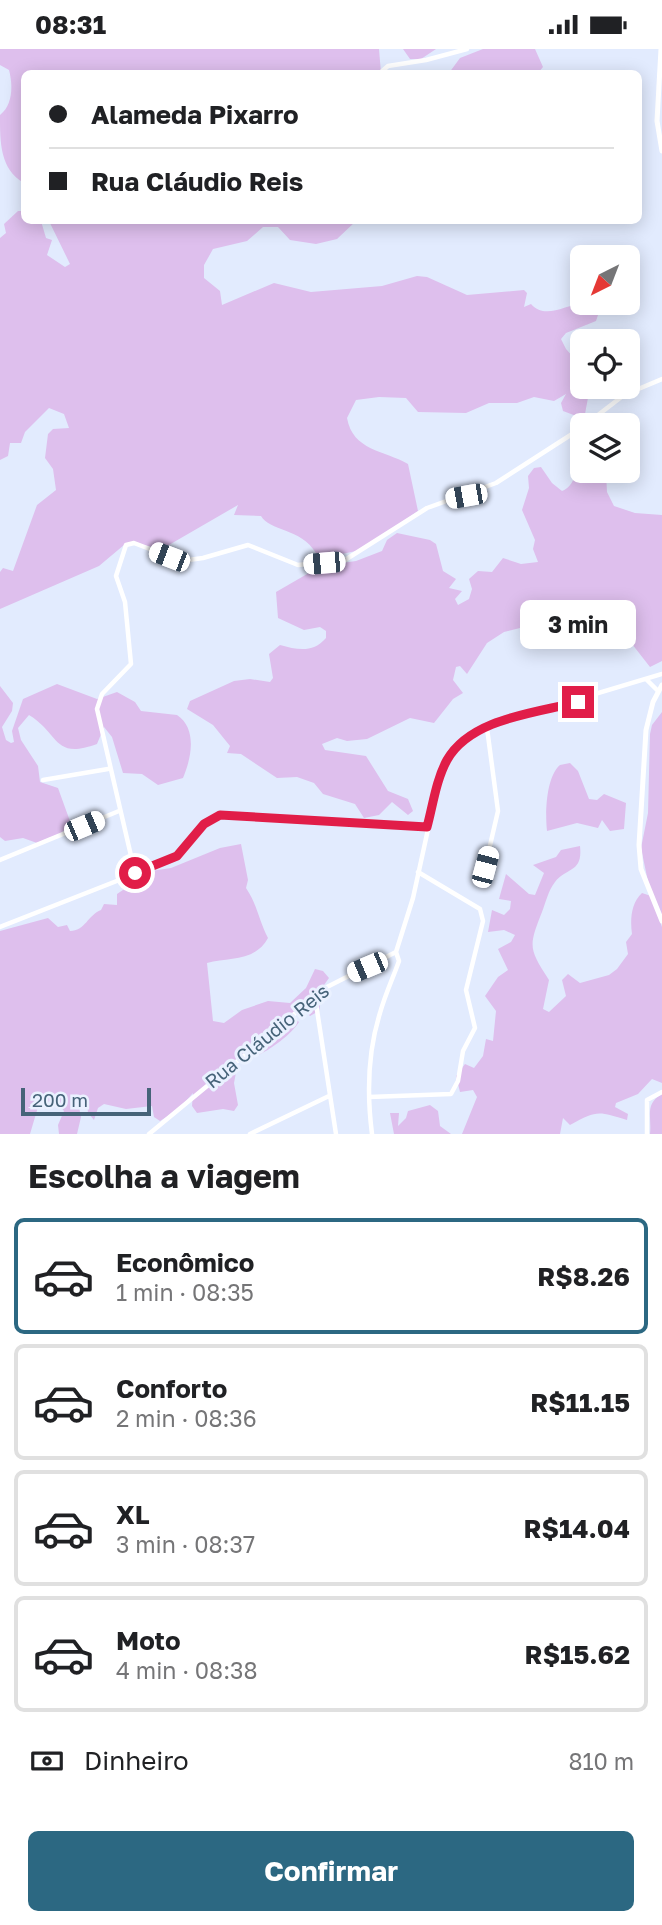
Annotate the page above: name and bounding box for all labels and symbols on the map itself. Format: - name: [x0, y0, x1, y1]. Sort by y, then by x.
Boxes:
- north arrow: [570, 245, 640, 315]
- car: [444, 482, 489, 510]
- car: [146, 540, 193, 574]
- car: [303, 551, 346, 575]
- callout: 3 min: [520, 601, 636, 649]
- route end: [562, 686, 594, 718]
- car: [61, 808, 108, 844]
- car: [470, 844, 501, 890]
- route start: [119, 857, 151, 889]
- car: [344, 949, 391, 985]
- street label: Rua Cláudio Reis: [200, 979, 333, 1093]
- scale bar: [21, 1085, 150, 1117]

